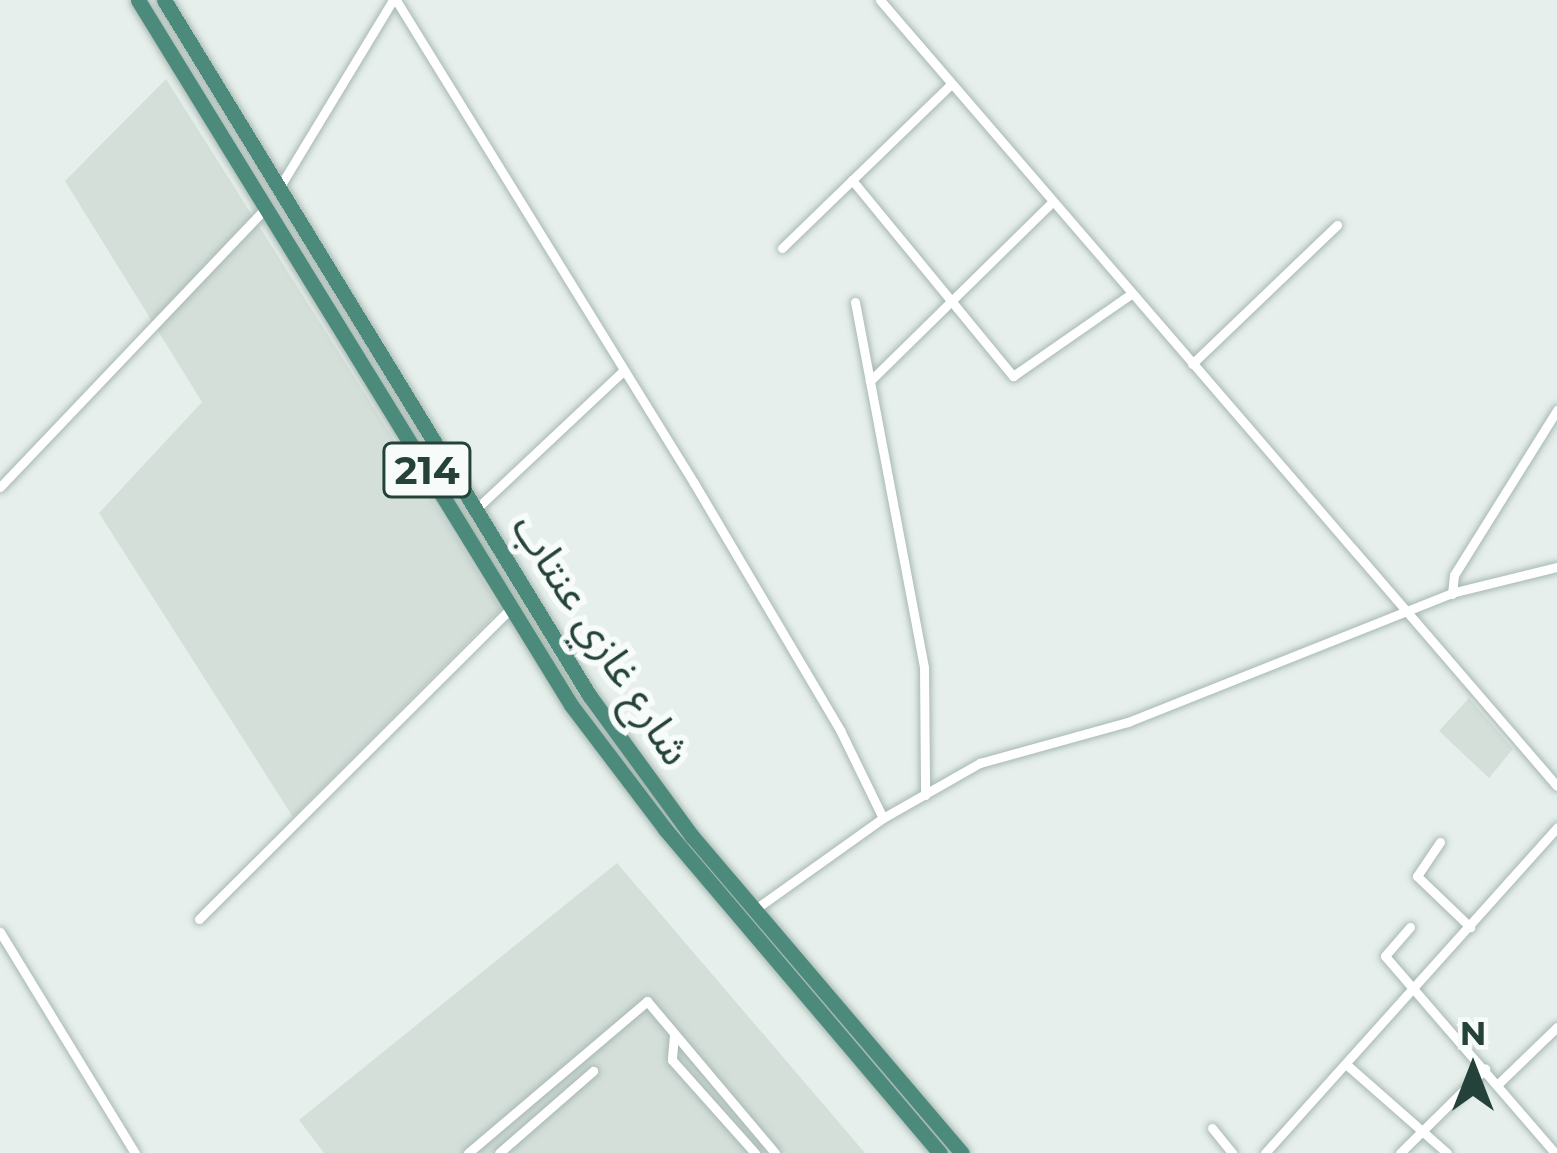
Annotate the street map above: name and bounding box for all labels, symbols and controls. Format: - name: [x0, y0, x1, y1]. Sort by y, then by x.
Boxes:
- road number: 214: [382, 437, 472, 503]
- street label: شارع غازي عنتاب: [502, 504, 702, 774]
- north arrow: [1413, 1009, 1533, 1129]
- text: N: [1460, 1013, 1486, 1053]

